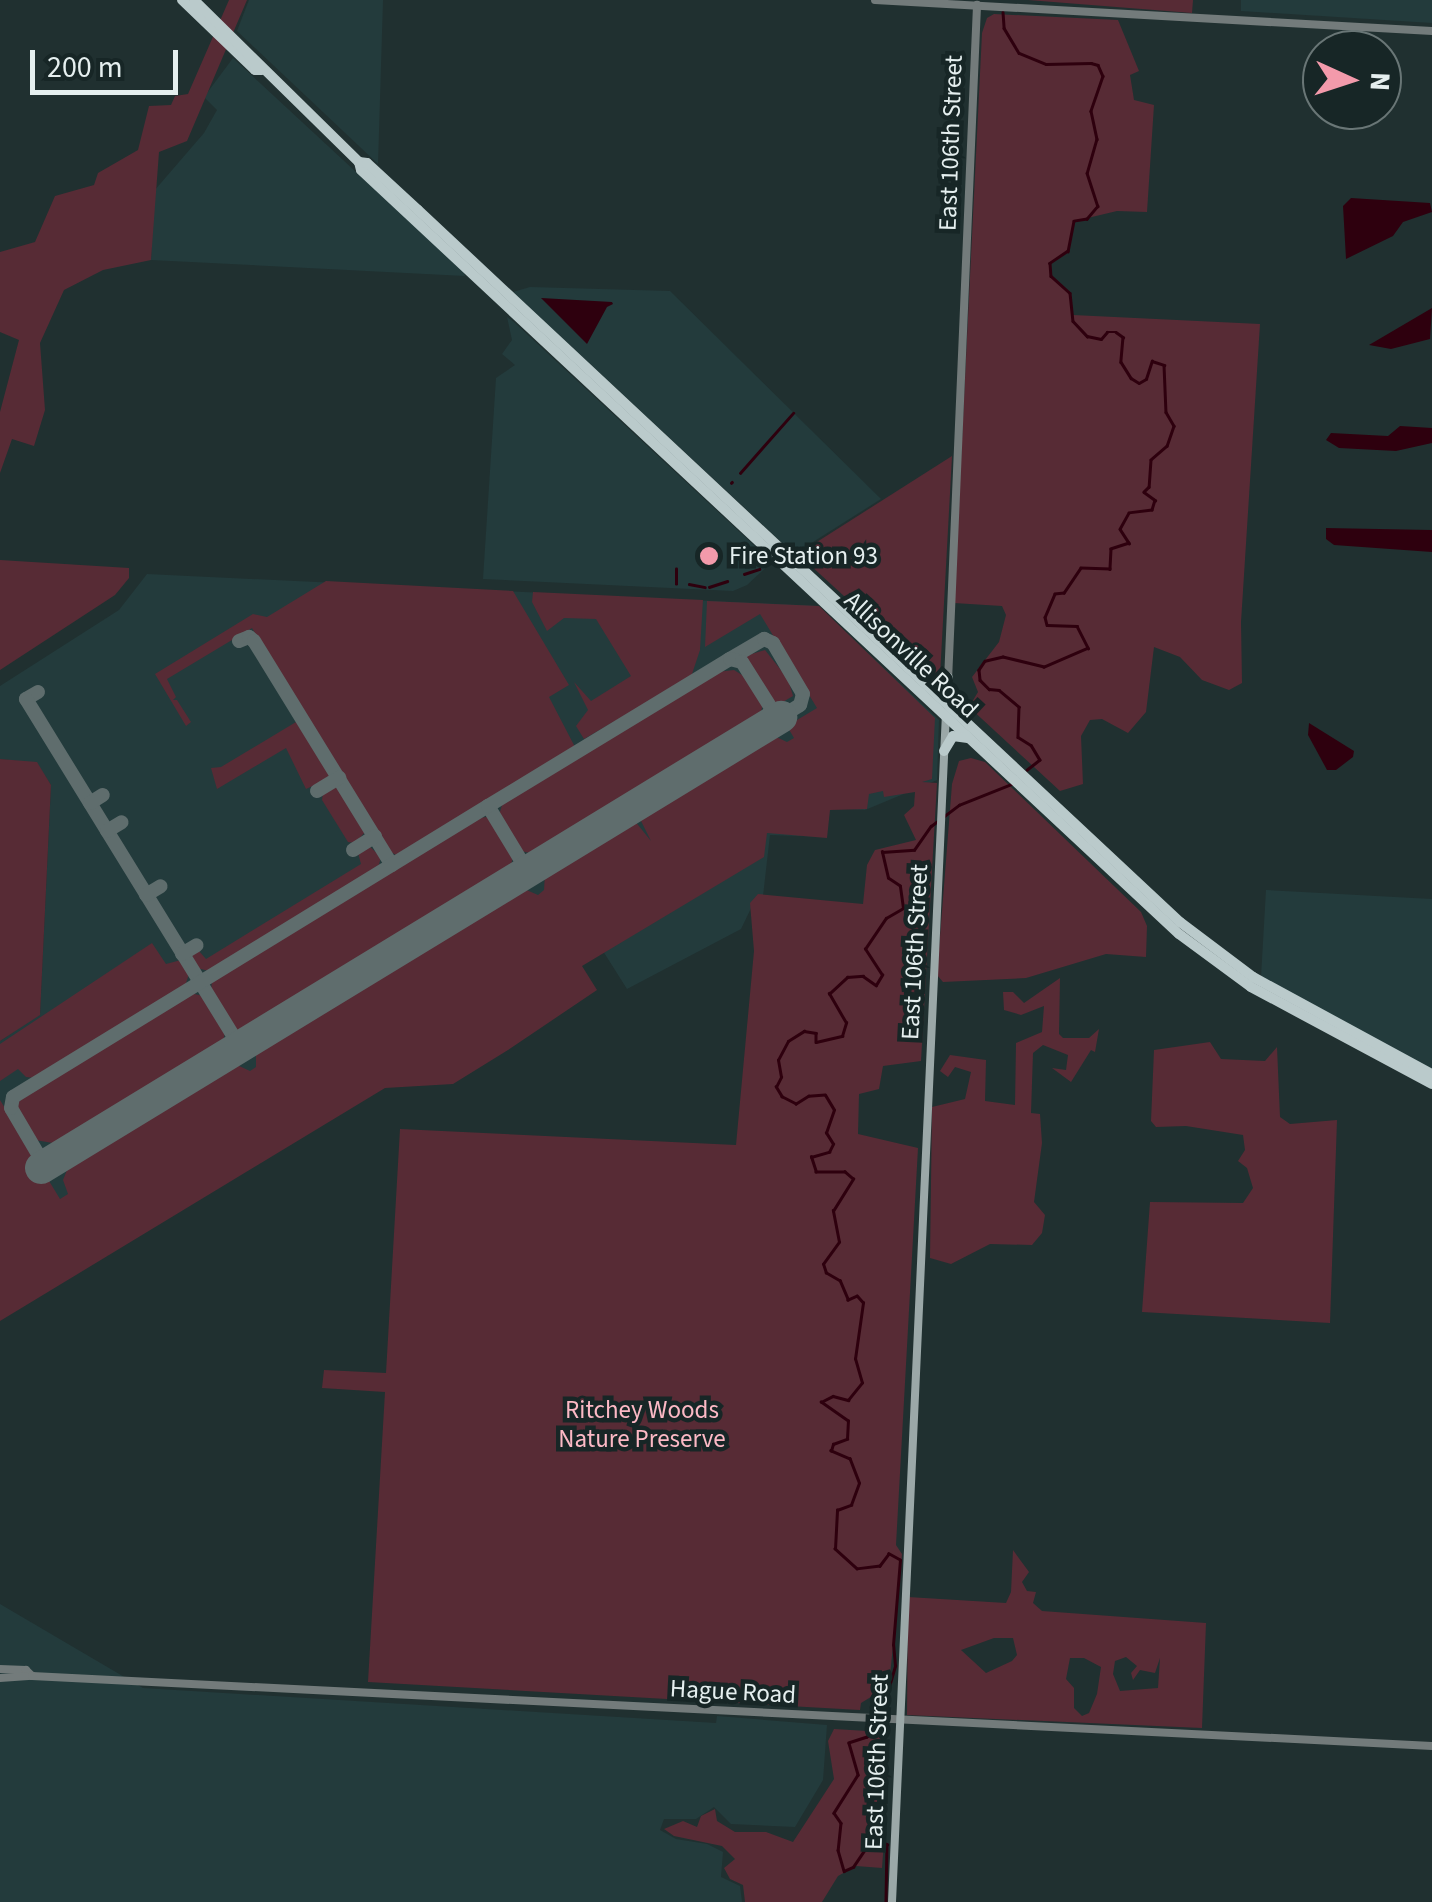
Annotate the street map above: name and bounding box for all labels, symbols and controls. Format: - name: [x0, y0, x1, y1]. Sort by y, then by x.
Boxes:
- scale bar: [35, 30, 182, 92]
- north arrow: [1302, 30, 1402, 130]
- text: 200 m: [47, 46, 123, 89]
- street label: East 106th Street: [933, 54, 969, 232]
- text: N: [1360, 71, 1400, 92]
- place label: Fire Station 93: [729, 541, 878, 571]
- marker: Fire Station 93: [698, 545, 720, 567]
- street label: Allisonville Road: [838, 585, 984, 725]
- street label: East 106th Street: [895, 863, 935, 1041]
- park label: Ritchey Woods Nature Preserve: [558, 1396, 726, 1455]
- street label: East 106th Street: [859, 1673, 895, 1851]
- street label: Hague Road: [669, 1674, 797, 1710]

